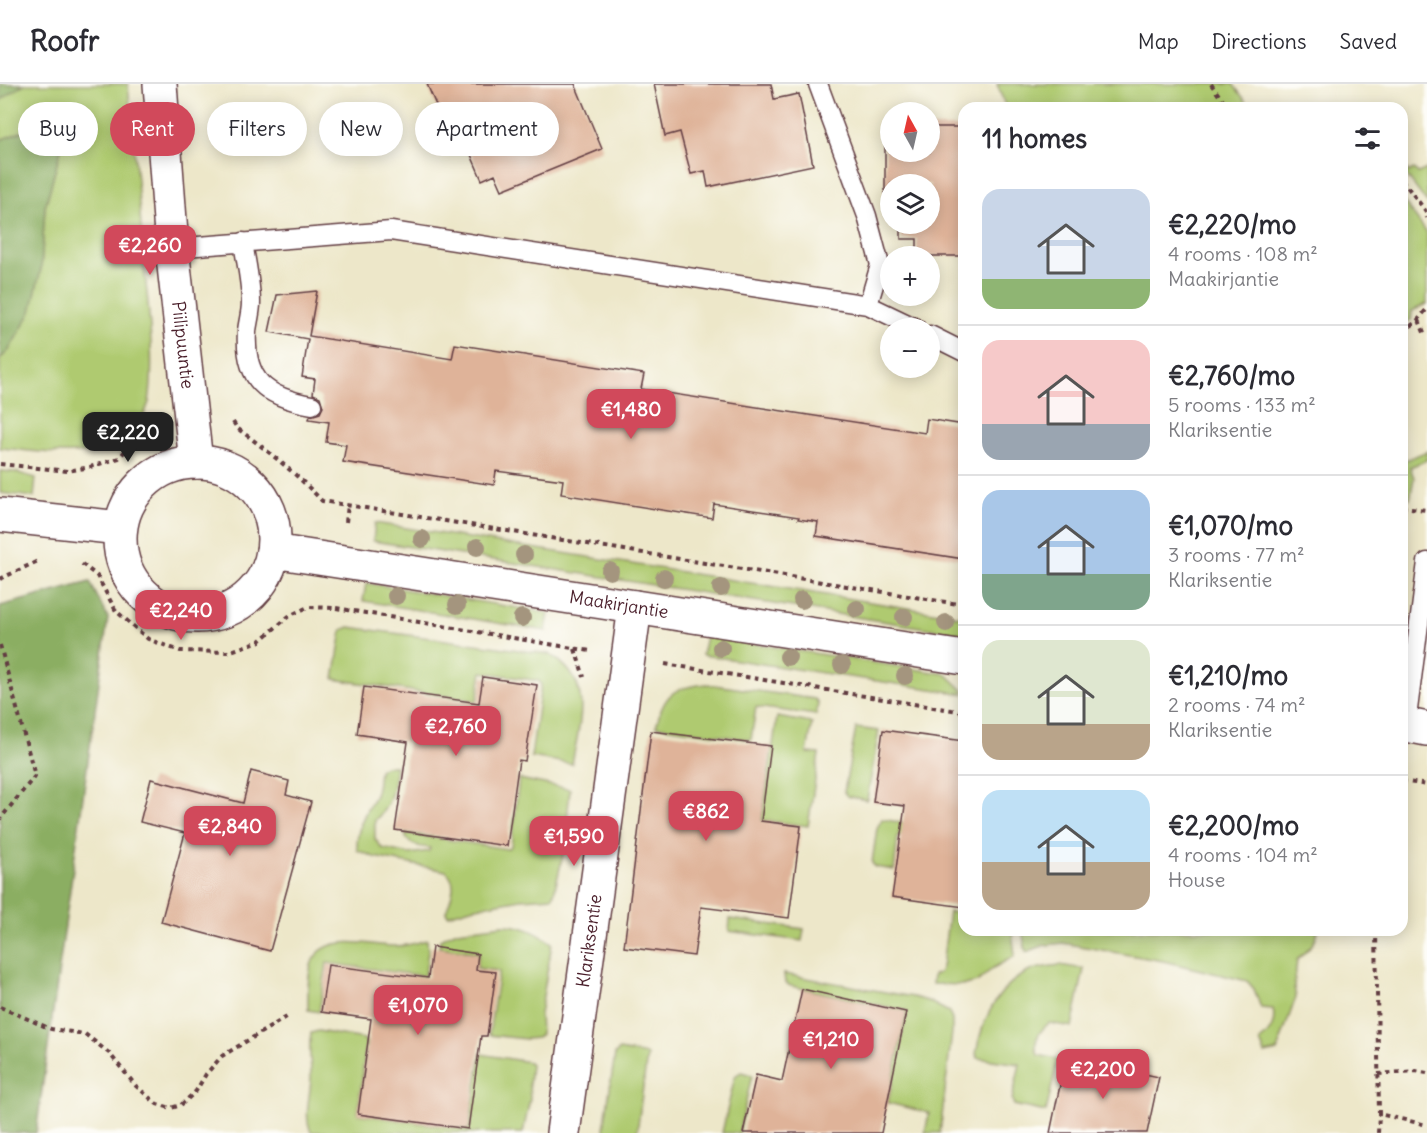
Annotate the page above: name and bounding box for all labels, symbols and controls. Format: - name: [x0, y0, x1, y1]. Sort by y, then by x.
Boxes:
- text: Roofr: [30, 23, 99, 59]
- text: Map: [1138, 28, 1179, 55]
- text: Directions: [1212, 28, 1306, 55]
- text: Saved: [1339, 28, 1397, 55]
- chip: Buy: [18, 102, 98, 156]
- chip: Rent: [110, 102, 195, 156]
- chip: Filters: [207, 102, 307, 156]
- chip: New: [319, 102, 403, 156]
- chip: Apartment: [415, 102, 559, 156]
- north arrow: [880, 102, 940, 162]
- map controls: [880, 102, 940, 378]
- text: 11 homes: [982, 122, 1087, 155]
- icon: filters: [1351, 122, 1384, 155]
- button: layers: [880, 174, 940, 234]
- text: €2,220/mo: [1168, 208, 1296, 241]
- icon: home: [1030, 213, 1102, 285]
- pin: €2,260: [101, 225, 199, 276]
- text: €2,260: [118, 232, 182, 257]
- text: 4 rooms · 108 m²: [1168, 241, 1318, 266]
- button: +: [880, 246, 940, 306]
- text: Maakirjantie: [1168, 266, 1279, 291]
- street label: Piilipuuntie: [167, 300, 200, 390]
- button: −: [880, 318, 940, 378]
- text: €2,760/mo: [1168, 359, 1295, 392]
- icon: home: [1030, 364, 1102, 436]
- pin: €1,480: [582, 389, 680, 440]
- text: 5 rooms · 133 m²: [1168, 392, 1316, 417]
- text: €1,480: [601, 396, 661, 421]
- pin: €2,220: [79, 412, 177, 463]
- text: Klariksentie: [1168, 417, 1272, 442]
- text: €2,220: [96, 419, 160, 444]
- text: €1,070/mo: [1168, 509, 1293, 542]
- icon: home: [1030, 514, 1102, 586]
- text: 3 rooms · 77 m²: [1168, 542, 1305, 567]
- text: Klariksentie: [1168, 567, 1272, 592]
- street label: Maakirjantie: [568, 585, 670, 623]
- pin: €2,240: [132, 590, 230, 641]
- text: €2,240: [149, 597, 213, 622]
- text: €1,210/mo: [1168, 659, 1288, 692]
- icon: home: [1030, 664, 1102, 736]
- text: 2 rooms · 74 m²: [1168, 692, 1305, 717]
- pin: €2,760: [407, 706, 505, 757]
- text: €2,760: [425, 713, 487, 738]
- text: Klariksentie: [1168, 717, 1272, 742]
- pin: €862: [670, 791, 742, 842]
- text: €862: [683, 798, 729, 823]
- pin: €2,840: [181, 806, 279, 857]
- text: €2,200/mo: [1168, 809, 1299, 842]
- text: €2,840: [198, 813, 262, 838]
- icon: home: [1030, 814, 1102, 886]
- pin: €1,590: [525, 816, 623, 867]
- text: €1,590: [544, 823, 604, 848]
- text: 4 rooms · 104 m²: [1168, 842, 1318, 867]
- text: House: [1168, 867, 1225, 892]
- street label: Klariksentie: [571, 893, 607, 989]
- pin: €1,070: [369, 985, 467, 1036]
- text: €1,070: [388, 992, 448, 1017]
- pin: €1,210: [782, 1019, 880, 1070]
- text: €1,210: [803, 1026, 859, 1051]
- pin: €2,200: [1054, 1049, 1152, 1100]
- text: €2,200: [1070, 1056, 1136, 1081]

